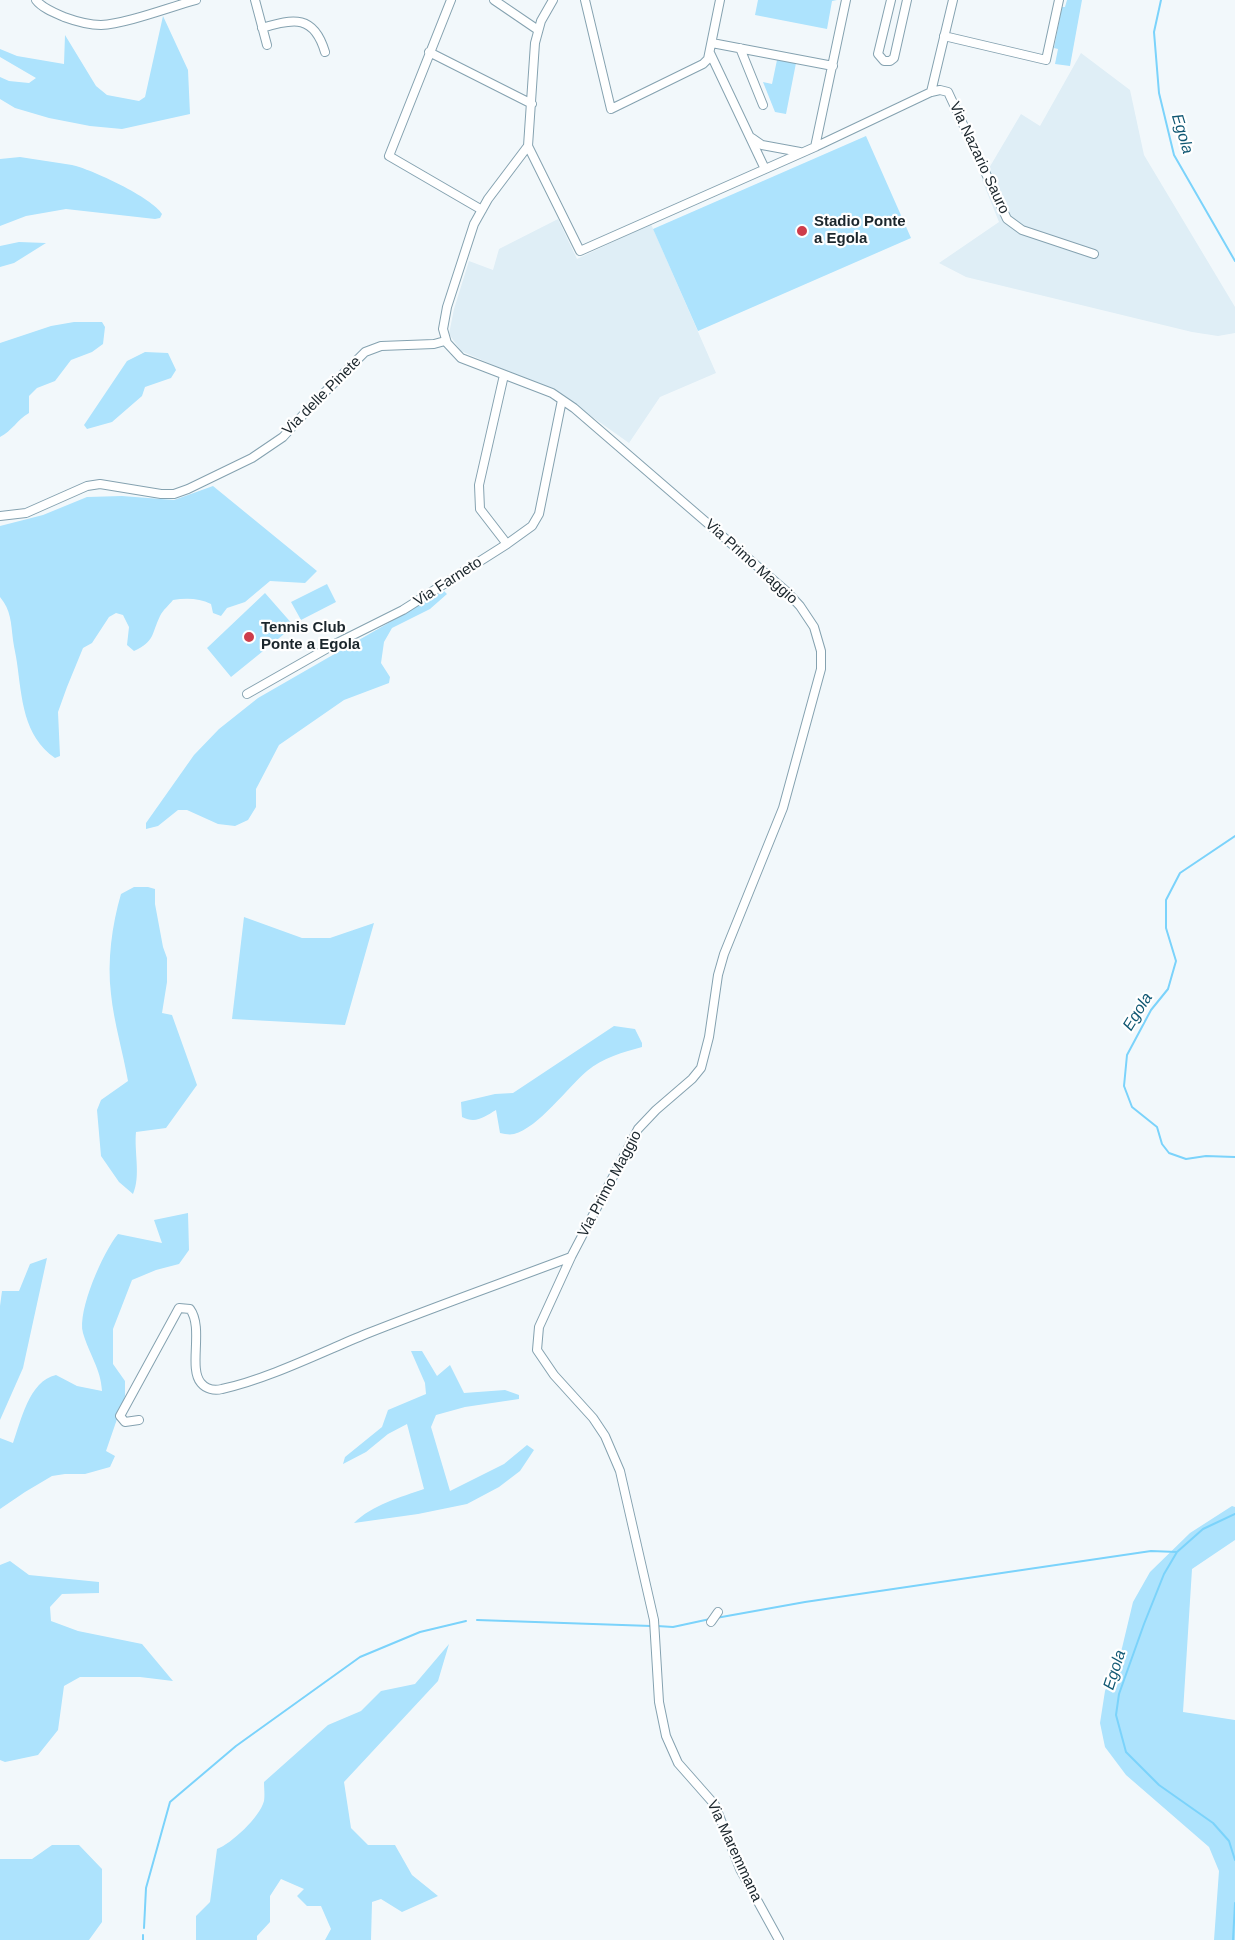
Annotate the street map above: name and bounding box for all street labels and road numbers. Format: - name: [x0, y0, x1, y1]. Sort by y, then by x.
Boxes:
- street label: Via Nazario Sauro: [945, 99, 1013, 217]
- street label: Via delle Pinete: [279, 353, 365, 439]
- street label: Via Primo Maggio: [701, 516, 801, 608]
- street label: Via Farneto: [411, 553, 485, 611]
- street label: Via Primo Maggio: [574, 1128, 646, 1240]
- street label: Via Maremmana: [703, 1797, 765, 1905]

